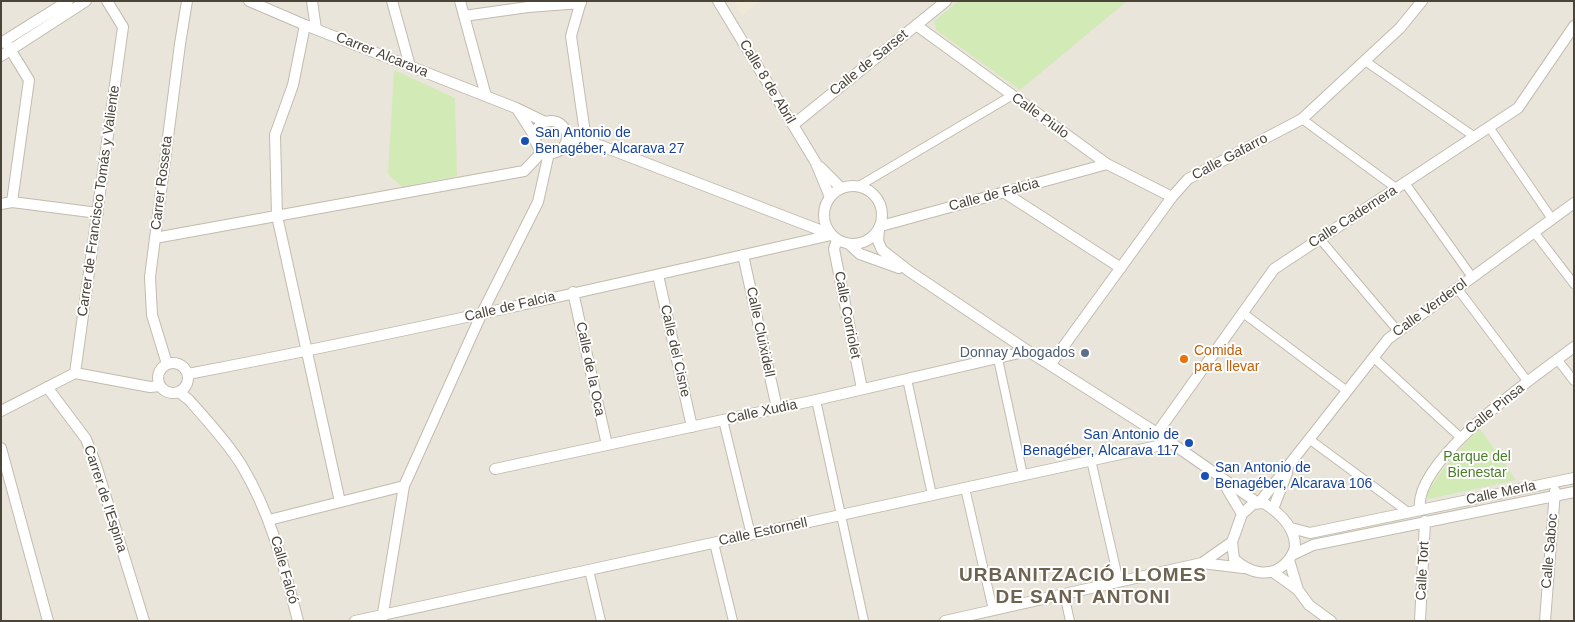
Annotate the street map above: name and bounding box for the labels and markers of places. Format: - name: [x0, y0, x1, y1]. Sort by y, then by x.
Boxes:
- place label: San Antonio de Benagéber, Alcarava 27: [535, 125, 684, 158]
- marker: San Antonio de Benagéber, Alcarava 27: [519, 135, 531, 147]
- place label: Comida para llevar: [1194, 343, 1259, 376]
- place label: Donnay Abogados: [960, 345, 1075, 361]
- marker: Donnay Abogados: [1079, 347, 1091, 359]
- marker: Comida para llevar: [1178, 353, 1190, 365]
- place label: San Antonio de Benagéber, Alcarava 117: [1023, 427, 1179, 460]
- marker: San Antonio de Benagéber, Alcarava 117: [1183, 437, 1195, 449]
- place label: San Antonio de Benagéber, Alcarava 106: [1215, 460, 1372, 492]
- marker: San Antonio de Benagéber, Alcarava 106: [1199, 470, 1211, 482]

